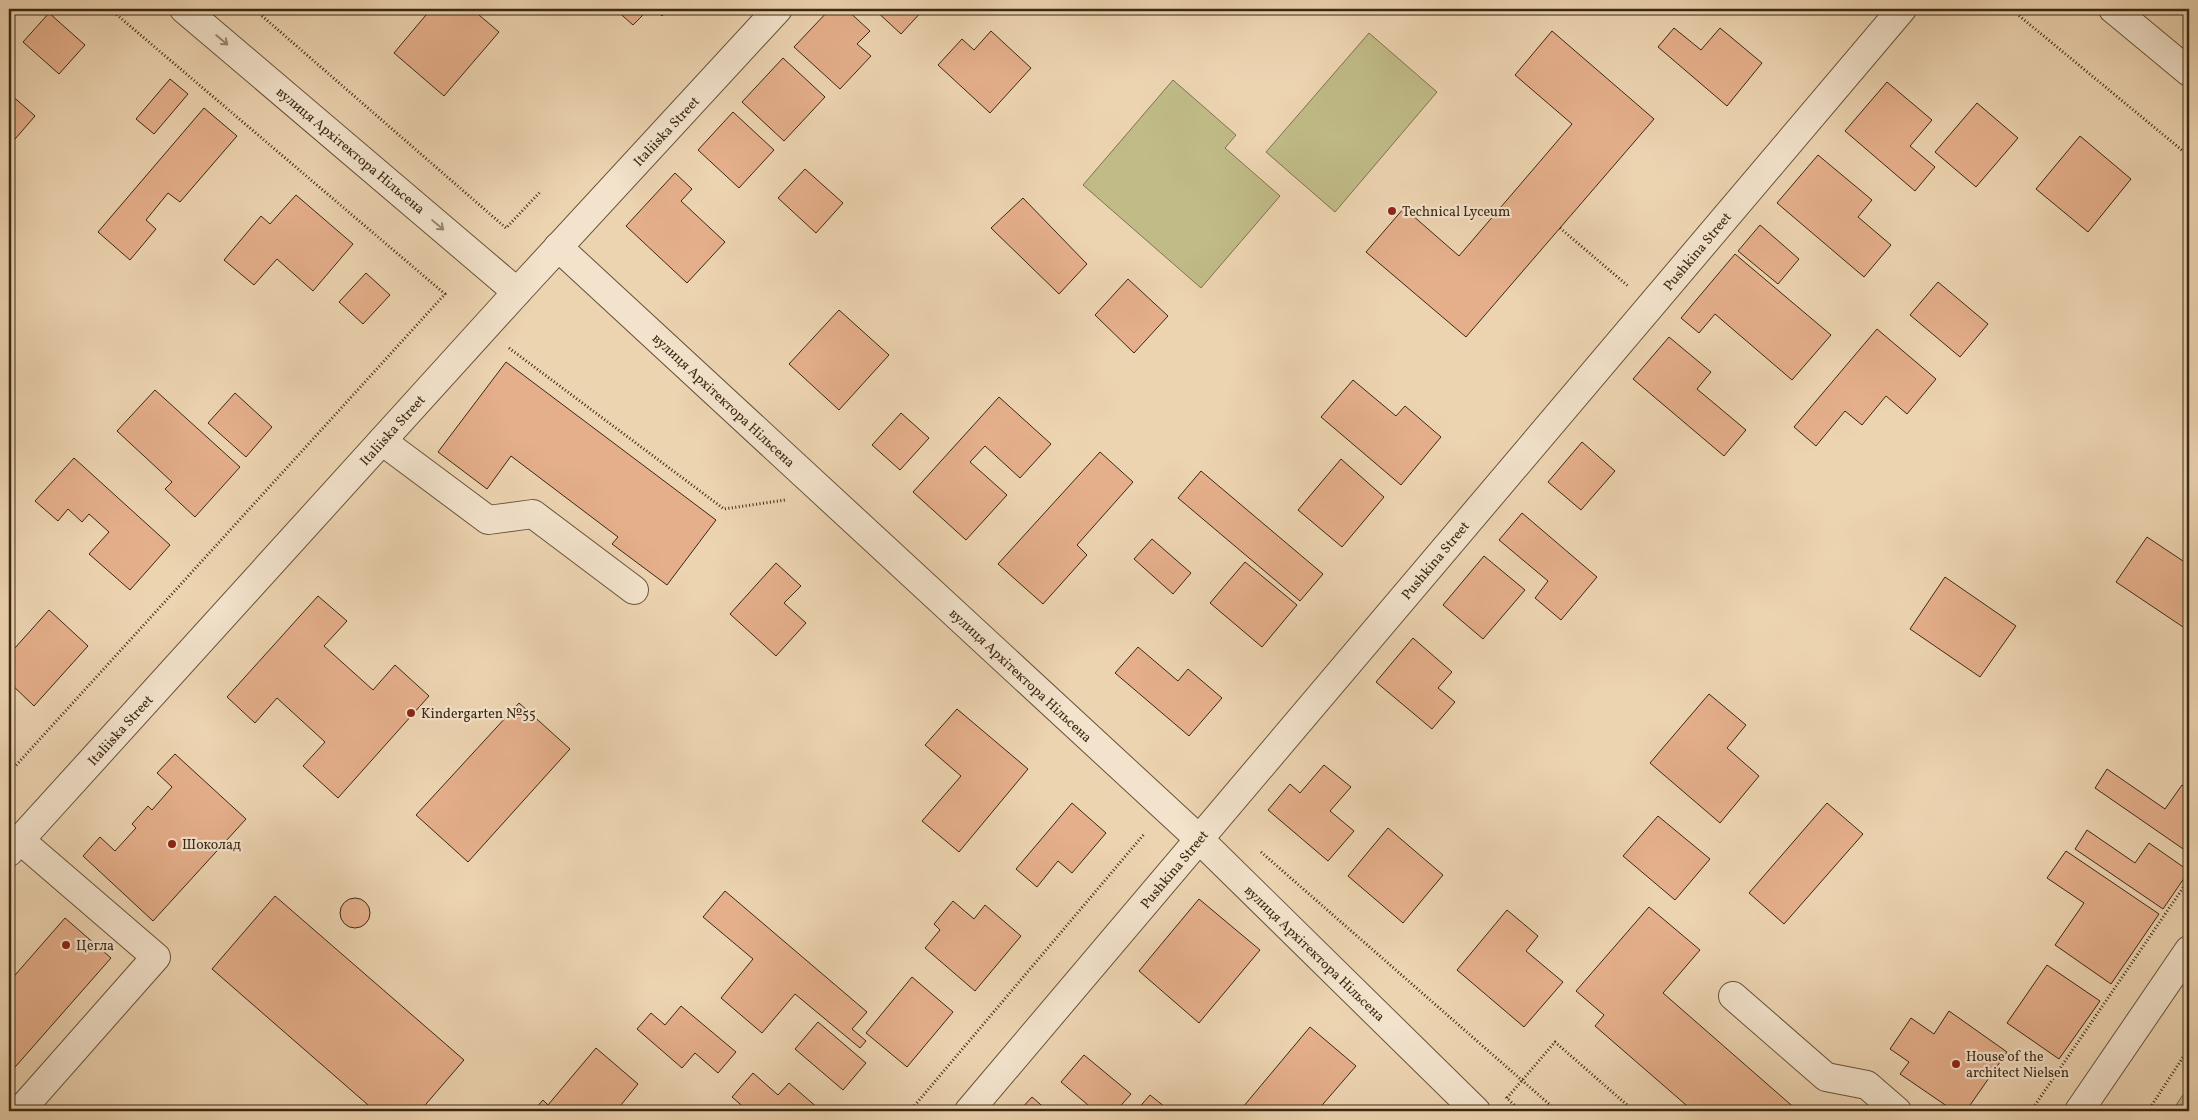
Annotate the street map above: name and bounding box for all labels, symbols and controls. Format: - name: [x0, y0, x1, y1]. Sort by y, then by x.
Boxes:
- one-way arrow: [215, 35, 228, 46]
- street label: вулиця Архітектора Нільсена: [272, 83, 428, 219]
- street label: Italiiska Street: [630, 93, 705, 171]
- place label: Technical Lyceum: [1402, 203, 1510, 222]
- marker: Technical Lyceum: [1386, 205, 1398, 217]
- street label: Pushkina Street: [1660, 209, 1737, 295]
- one-way arrow: [432, 220, 445, 231]
- street label: вулиця Архітектора Нільсена: [647, 330, 799, 472]
- street label: Italiiska Street: [356, 391, 430, 471]
- street label: Pushkina Street: [1398, 518, 1475, 604]
- street label: вулиця Архітектора Нільсена: [944, 605, 1096, 747]
- street label: Italiiska Street: [84, 691, 158, 771]
- place label: Kindergarten №55: [421, 705, 536, 724]
- marker: Kindergarten №55: [405, 707, 417, 719]
- street label: Pushkina Street: [1137, 827, 1214, 913]
- place label: Шоколад: [182, 836, 241, 855]
- marker: Шоколад: [166, 838, 178, 850]
- street label: вулиця Архітектора Нільсена: [1239, 882, 1388, 1026]
- place label: Цегла: [76, 937, 114, 956]
- marker: Цегла: [60, 939, 72, 951]
- place label: House of the architect Nielsen: [1966, 1048, 2069, 1083]
- marker: House of the architect Nielsen: [1950, 1058, 1962, 1070]

